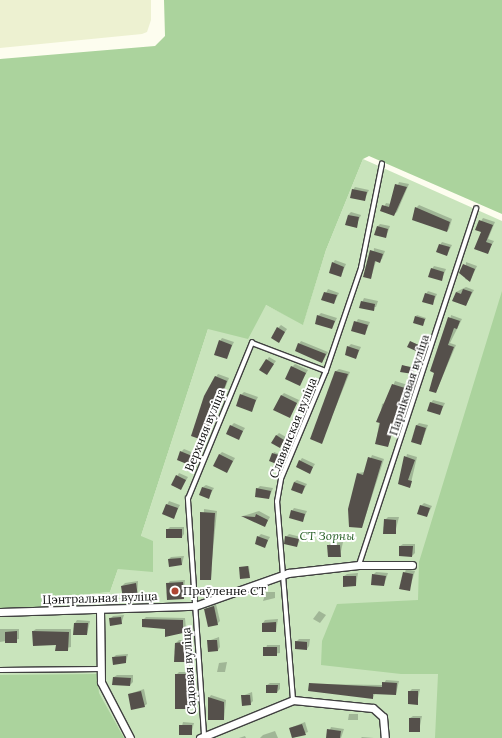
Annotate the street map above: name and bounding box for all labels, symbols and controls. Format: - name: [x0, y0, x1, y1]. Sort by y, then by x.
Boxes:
- street label: Парніковая вуліца: [386, 333, 432, 437]
- street label: Славянская вуліца: [266, 376, 320, 480]
- street label: Верхняя вуліца: [182, 387, 228, 473]
- park label: СТ Зорны: [300, 529, 354, 543]
- place label: Праўленне СТ: [183, 584, 266, 598]
- marker: Праўленне СТ: [170, 586, 180, 596]
- street label: Цэнтральная вуліца: [42, 589, 158, 607]
- street label: Садовая вуліца: [179, 627, 199, 715]

